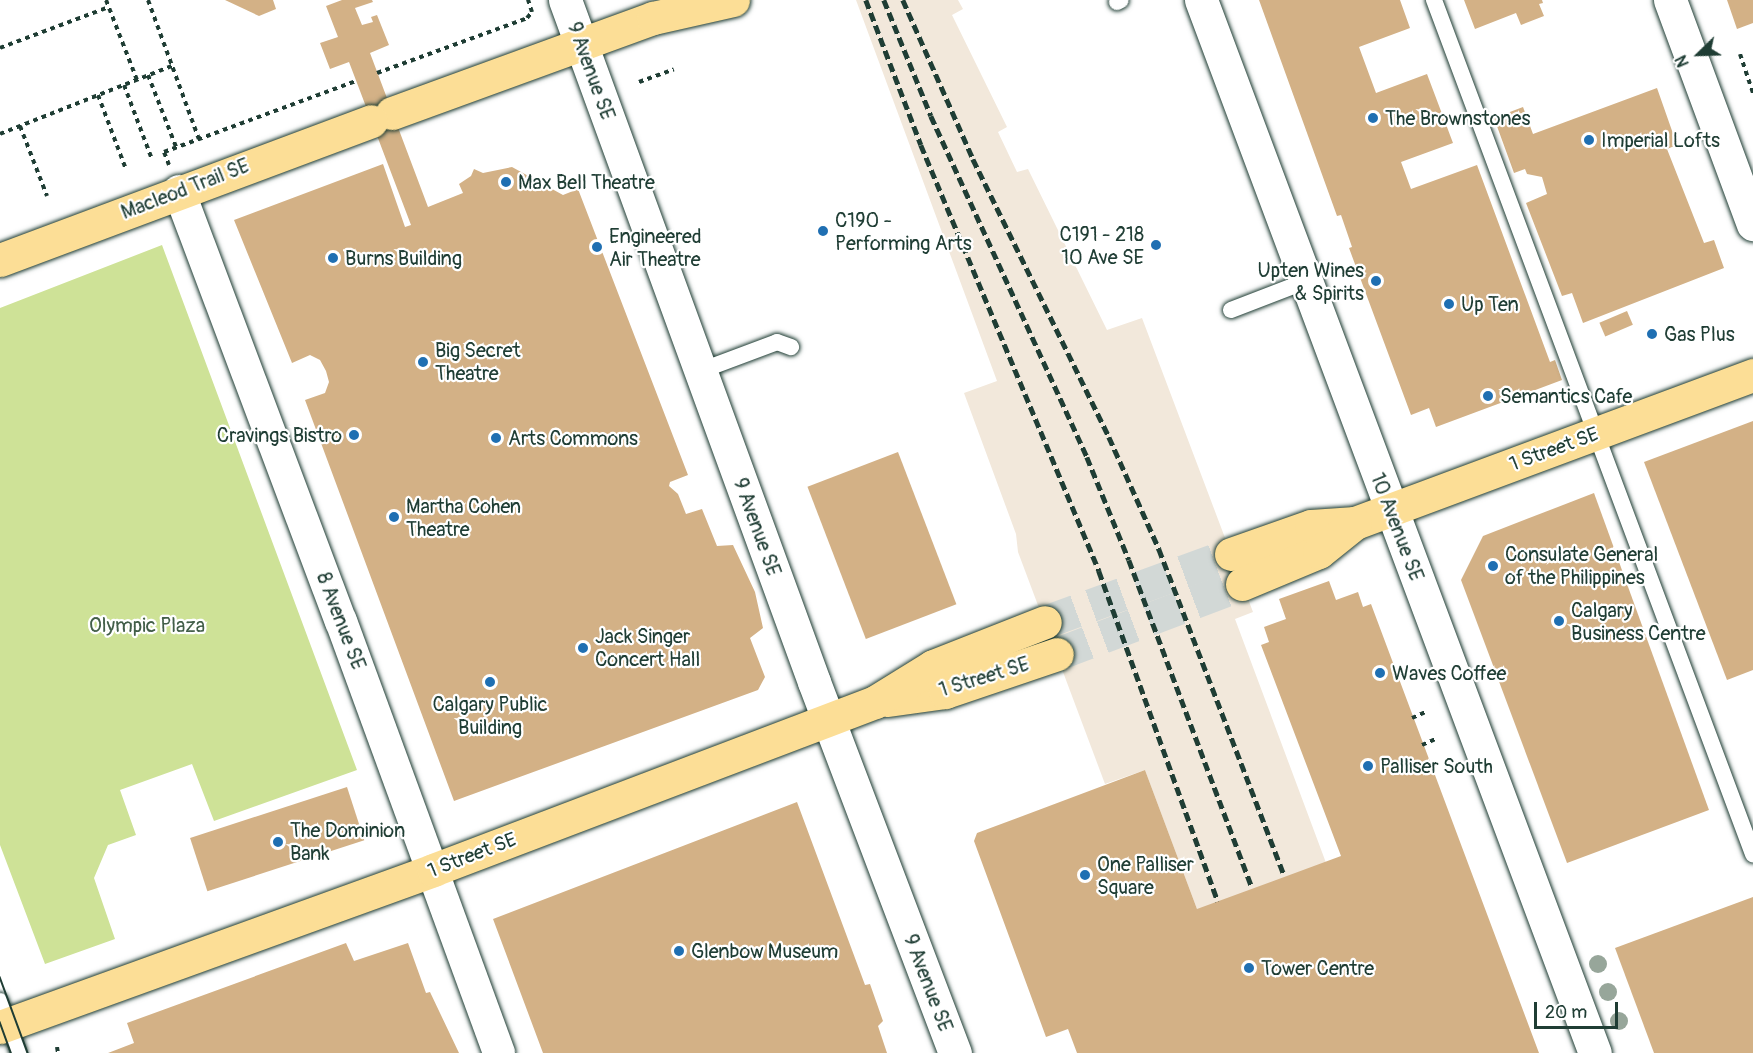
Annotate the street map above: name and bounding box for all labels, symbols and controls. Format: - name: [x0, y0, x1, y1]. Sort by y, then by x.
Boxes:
- street label: 9 Avenue SE: [562, 19, 620, 123]
- north arrow: [1669, 24, 1729, 84]
- text: N: [1671, 52, 1694, 70]
- place label: The Brownstones: [1385, 106, 1530, 130]
- marker: The Brownstones: [1366, 111, 1380, 125]
- place label: Imperial Lofts: [1601, 128, 1720, 152]
- marker: Imperial Lofts: [1582, 133, 1596, 147]
- street label: Macleod Trail SE: [118, 154, 252, 224]
- place label: Max Bell Theatre: [518, 170, 655, 194]
- marker: Max Bell Theatre: [499, 175, 513, 189]
- place label: C190 - Performing Arts: [835, 208, 972, 255]
- place label: C191 - 218 10 Ave SE: [1059, 222, 1144, 269]
- place label: Engineered Air Theatre: [609, 224, 702, 271]
- marker: C190 - Performing Arts: [816, 224, 830, 238]
- marker: C191 - 218 10 Ave SE: [1149, 238, 1163, 252]
- marker: Engineered Air Theatre: [590, 240, 604, 254]
- place label: Burns Building: [345, 246, 462, 270]
- marker: Burns Building: [326, 251, 340, 265]
- place label: Upten Wines & Spirits: [1258, 258, 1364, 305]
- marker: Upten Wines & Spirits: [1369, 274, 1383, 288]
- place label: Up Ten: [1461, 292, 1519, 316]
- marker: Up Ten: [1442, 297, 1456, 311]
- place label: Gas Plus: [1664, 322, 1735, 346]
- marker: Gas Plus: [1645, 327, 1659, 341]
- place label: Big Secret Theatre: [435, 338, 521, 385]
- marker: Big Secret Theatre: [416, 355, 430, 369]
- place label: Semantics Cafe: [1500, 384, 1632, 408]
- marker: Semantics Cafe: [1481, 389, 1495, 403]
- street label: 1 Street SE: [1506, 422, 1602, 476]
- place label: Cravings Bistro: [217, 423, 342, 447]
- place label: Arts Commons: [508, 426, 638, 450]
- marker: Cravings Bistro: [347, 428, 361, 442]
- marker: Arts Commons: [489, 431, 503, 445]
- street label: 10 Avenue SE: [1365, 470, 1429, 584]
- street label: 9 Avenue SE: [728, 475, 786, 579]
- place label: Martha Cohen Theatre: [406, 494, 521, 541]
- marker: Martha Cohen Theatre: [387, 510, 401, 524]
- place label: Consulate General of the Philippines: [1505, 542, 1658, 589]
- marker: Consulate General of the Philippines: [1486, 559, 1500, 573]
- street label: 8 Avenue SE: [311, 569, 371, 673]
- place label: Calgary Business Centre: [1571, 598, 1706, 645]
- park label: Olympic Plaza: [89, 613, 205, 637]
- marker: Calgary Business Centre: [1552, 614, 1566, 628]
- place label: Jack Singer Concert Hall: [595, 624, 700, 671]
- marker: Jack Singer Concert Hall: [576, 641, 590, 655]
- street label: 1 Street SE: [936, 652, 1032, 702]
- place label: Waves Coffee: [1392, 661, 1506, 685]
- marker: Waves Coffee: [1373, 666, 1387, 680]
- marker: Calgary Public Building: [483, 675, 497, 689]
- place label: Calgary Public Building: [432, 692, 548, 739]
- place label: Palliser South: [1380, 754, 1493, 778]
- marker: Palliser South: [1361, 759, 1375, 773]
- place label: The Dominion Bank: [290, 819, 405, 866]
- street label: 1 Street SE: [424, 827, 520, 883]
- marker: The Dominion Bank: [271, 835, 285, 849]
- place label: One Palliser Square: [1097, 852, 1194, 899]
- marker: One Palliser Square: [1078, 868, 1092, 882]
- street label: 9 Avenue SE: [898, 931, 958, 1035]
- place label: Glenbow Museum: [691, 939, 838, 963]
- marker: Glenbow Museum: [672, 944, 686, 958]
- place label: Tower Centre: [1261, 956, 1374, 980]
- marker: Tower Centre: [1242, 961, 1256, 975]
- scale bar: [1537, 990, 1621, 1028]
- text: 20 m: [1545, 1001, 1587, 1024]

